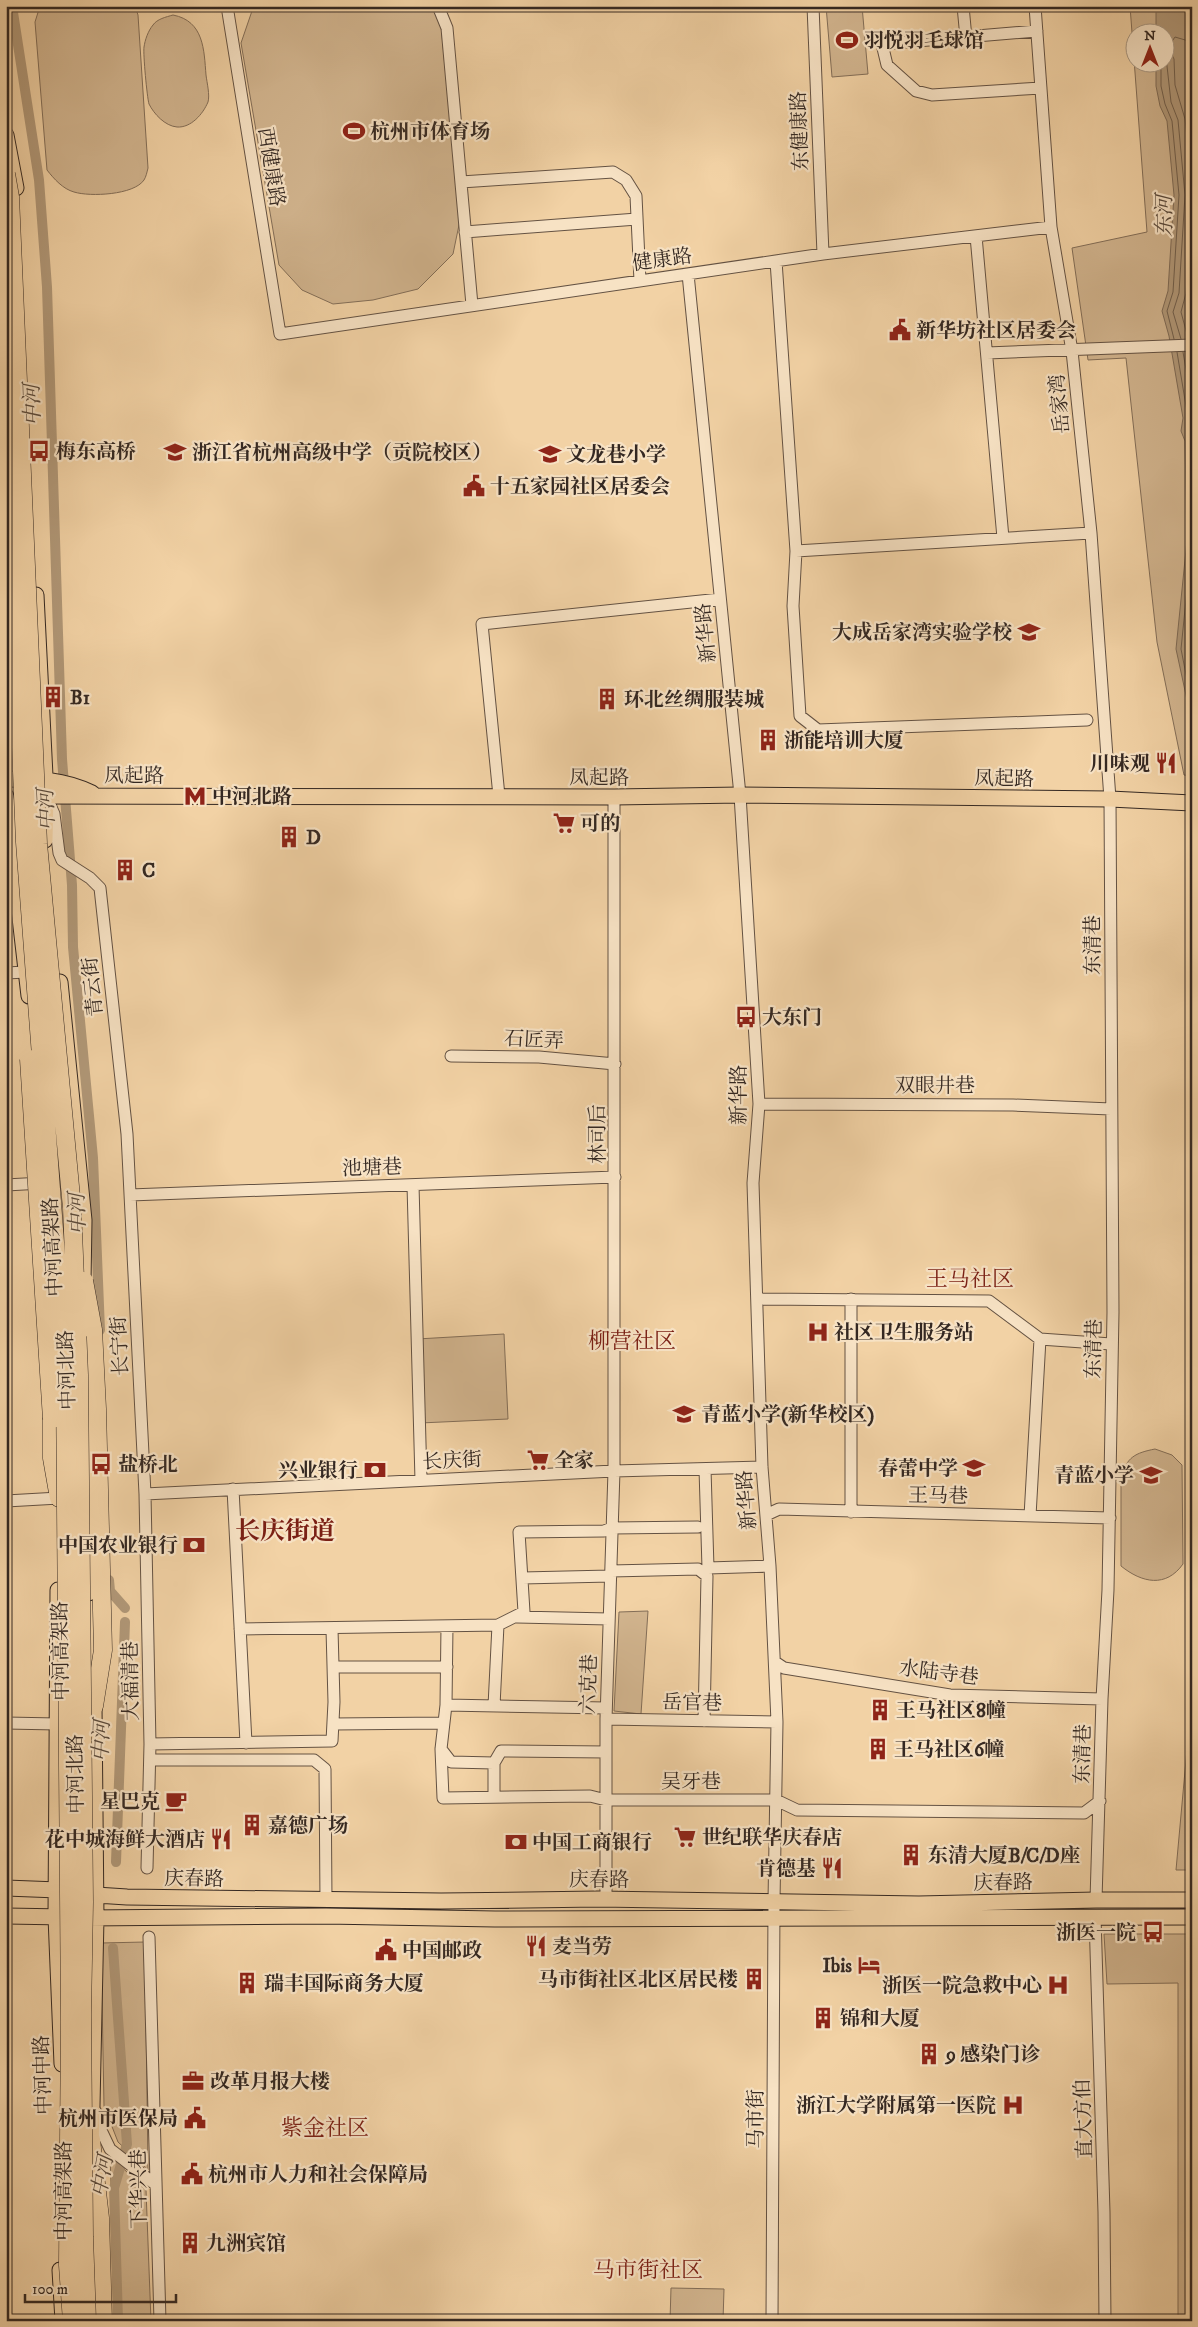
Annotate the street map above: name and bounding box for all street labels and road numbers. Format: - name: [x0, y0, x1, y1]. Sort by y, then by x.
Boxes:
- street label: 东健康路: [787, 91, 814, 171]
- street label: 西健康路: [252, 126, 289, 209]
- street label: 健康路: [631, 244, 694, 277]
- street label: 岳家湾: [1045, 373, 1076, 435]
- street label: 新华路: [691, 602, 722, 664]
- street label: 凤起路: [104, 764, 164, 789]
- street label: 凤起路: [569, 766, 629, 791]
- street label: 凤起路: [974, 766, 1034, 793]
- street label: 东清巷: [1081, 915, 1106, 975]
- street label: 青云街: [78, 956, 109, 1018]
- street label: 石匠弄: [503, 1026, 565, 1055]
- street label: 新华路: [727, 1065, 752, 1125]
- street label: 双眼井巷: [895, 1074, 975, 1099]
- street label: 林司后: [586, 1104, 611, 1164]
- street label: 池塘巷: [342, 1155, 402, 1182]
- street label: 中河高架路: [38, 1196, 69, 1298]
- street label: 长宁街: [106, 1315, 135, 1377]
- street label: 东清巷: [1081, 1319, 1108, 1379]
- street label: 中河北路: [54, 1330, 81, 1410]
- street label: 长庆街: [421, 1447, 483, 1476]
- street label: 新华路: [732, 1469, 763, 1531]
- street label: 王马巷: [908, 1483, 968, 1510]
- street label: 中河高架路: [48, 1601, 75, 1701]
- street label: 大福清巷: [118, 1641, 145, 1721]
- street label: 六克巷: [576, 1654, 603, 1714]
- street label: 水陆寺巷: [898, 1656, 980, 1691]
- street label: 岳官巷: [662, 1690, 722, 1717]
- street label: 东清巷: [1070, 1724, 1097, 1784]
- street label: 中河北路: [63, 1734, 90, 1814]
- street label: 吴牙巷: [661, 1770, 721, 1795]
- street label: 庆春路: [164, 1866, 224, 1893]
- street label: 庆春路: [569, 1868, 629, 1893]
- street label: 庆春路: [973, 1870, 1033, 1897]
- street label: 中河中路: [30, 2035, 57, 2115]
- street label: 直大方伯: [1071, 2079, 1098, 2159]
- street label: 马市街: [744, 2089, 769, 2149]
- street label: 中河高架路: [52, 2141, 77, 2241]
- street label: 下华兴巷: [126, 2149, 153, 2229]

